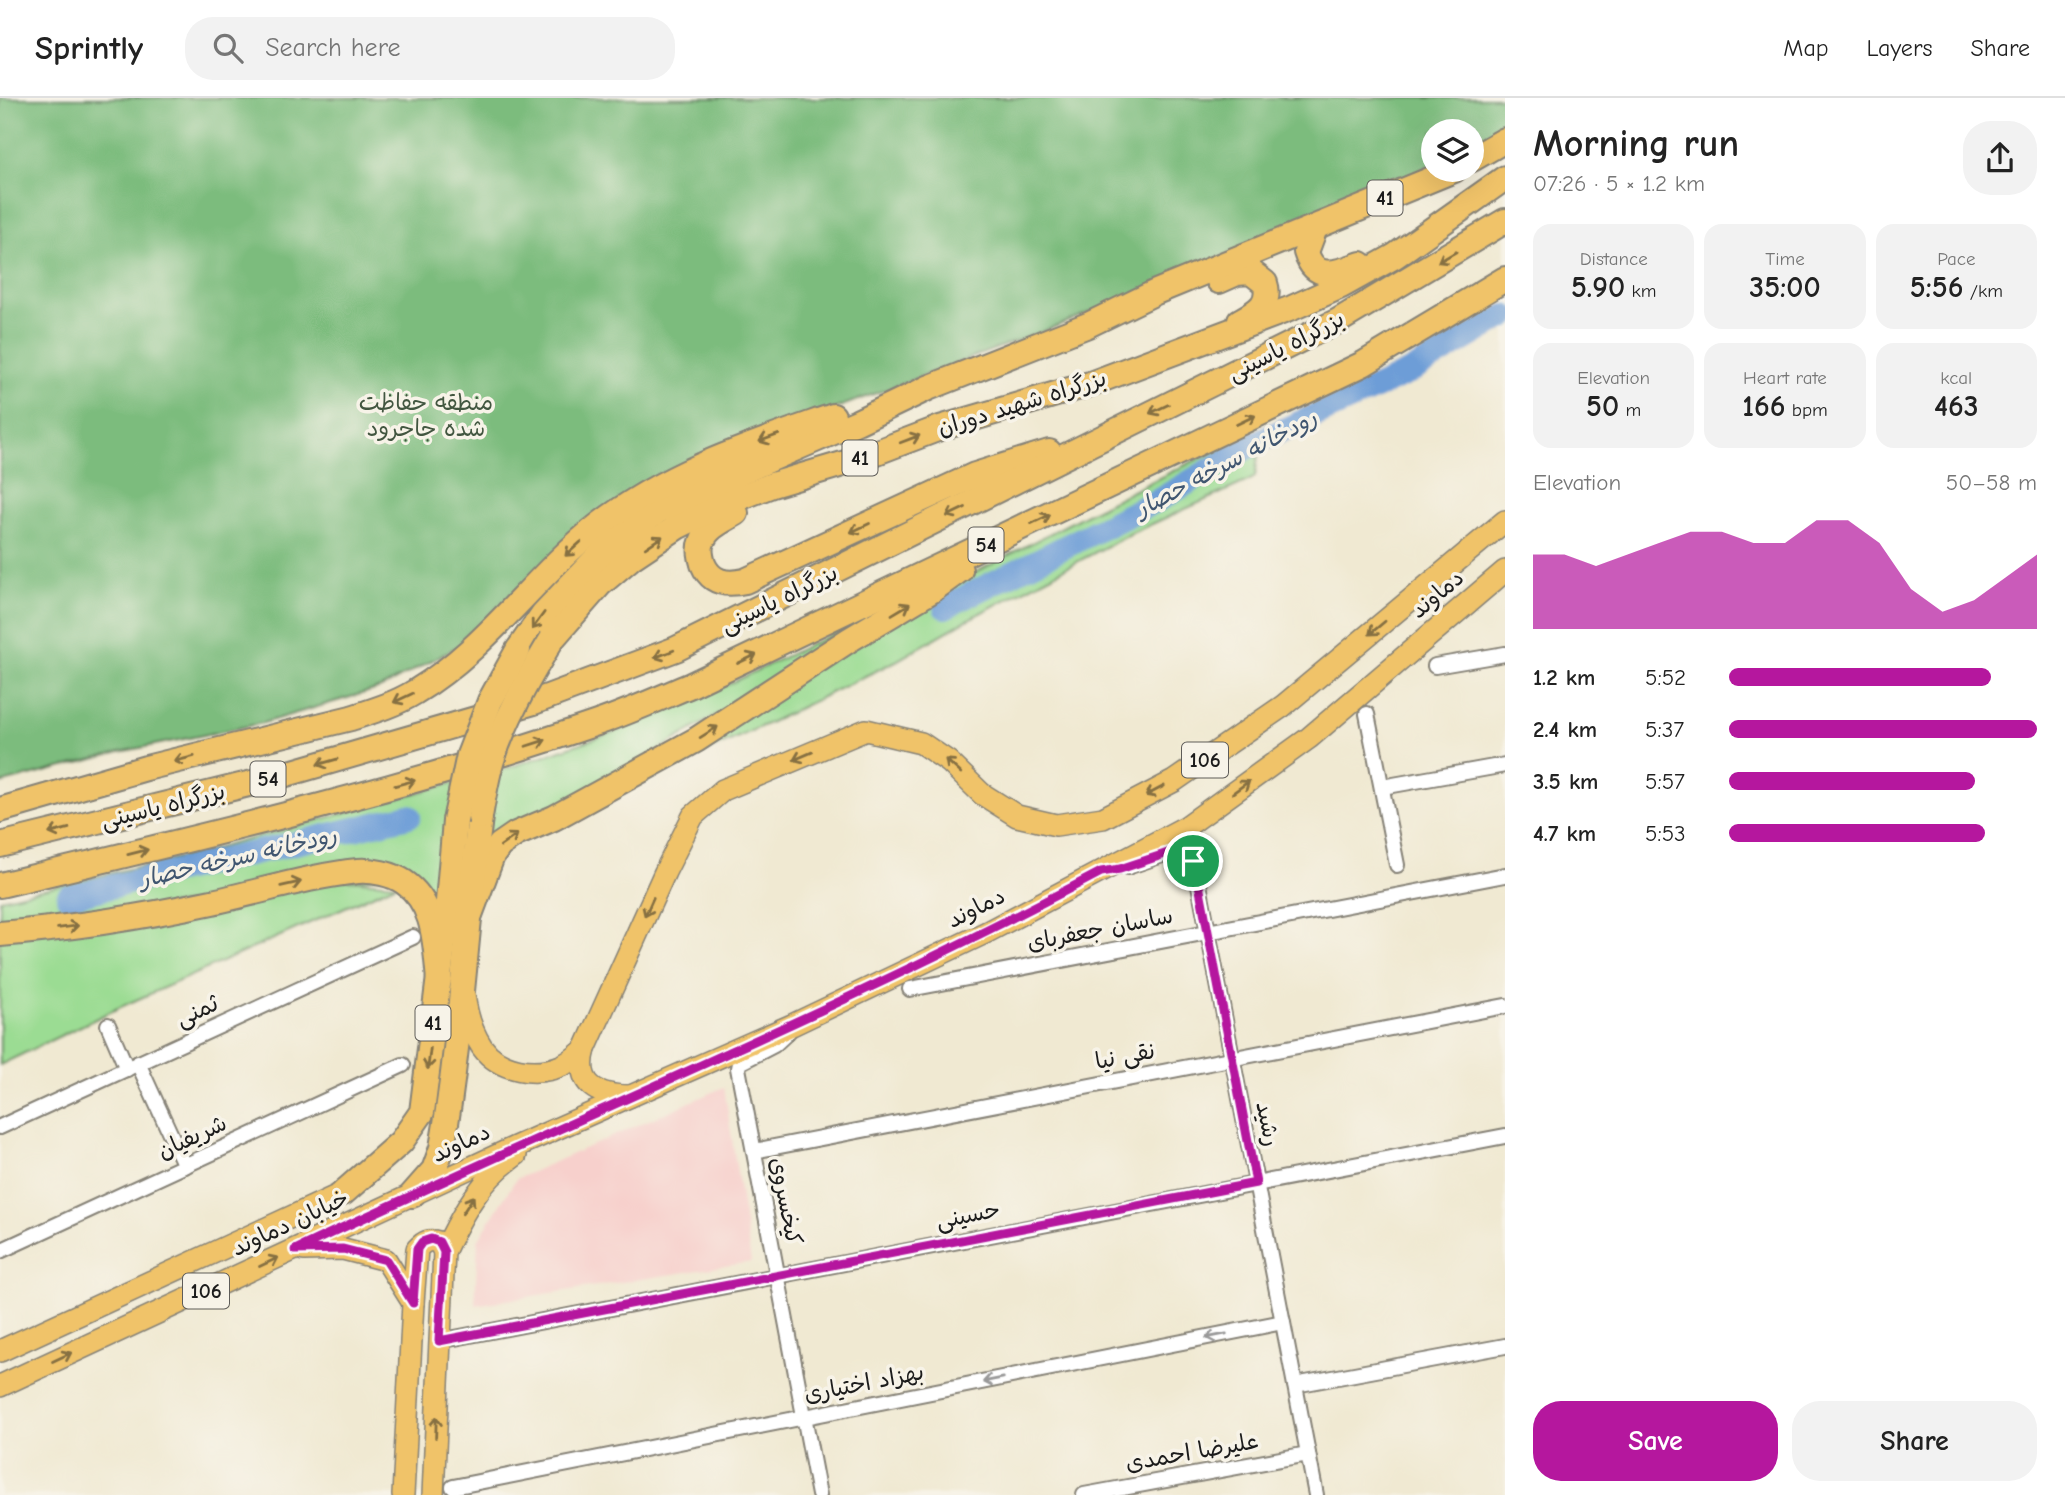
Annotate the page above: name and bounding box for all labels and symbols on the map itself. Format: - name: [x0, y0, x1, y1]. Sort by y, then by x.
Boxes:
- road number: 41: [1368, 180, 1402, 216]
- one-way arrow: [1437, 251, 1457, 265]
- street label: بزرگراه یاسینی: [1223, 305, 1349, 388]
- street label: بزرگراه شهید دوران: [934, 365, 1110, 442]
- park label: منطقه حفاظت شده جاجرود: [359, 389, 493, 442]
- one-way arrow: [1149, 402, 1170, 416]
- water label: رودخانه سرخه حصار: [1128, 403, 1321, 524]
- one-way arrow: [1235, 413, 1256, 426]
- one-way arrow: [898, 432, 920, 445]
- one-way arrow: [759, 433, 781, 446]
- road number: 41: [842, 440, 878, 476]
- one-way arrow: [946, 506, 967, 520]
- one-way arrow: [1030, 512, 1051, 525]
- one-way arrow: [850, 522, 871, 535]
- road number: 54: [968, 528, 1004, 562]
- one-way arrow: [644, 535, 663, 549]
- one-way arrow: [564, 540, 582, 556]
- street label: بزرگراه یاسینی: [716, 559, 842, 640]
- street label: دماوند: [1405, 564, 1469, 624]
- one-way arrow: [890, 602, 910, 616]
- one-way arrow: [531, 611, 546, 630]
- one-way arrow: [1369, 620, 1387, 636]
- one-way arrow: [653, 649, 675, 662]
- one-way arrow: [736, 651, 757, 665]
- one-way arrow: [393, 692, 414, 705]
- one-way arrow: [699, 724, 718, 739]
- one-way arrow: [525, 735, 547, 748]
- road number: 106: [1182, 742, 1228, 778]
- one-way arrow: [793, 751, 814, 764]
- one-way arrow: [173, 753, 196, 766]
- one-way arrow: [316, 757, 338, 770]
- one-way arrow: [945, 758, 962, 775]
- road number: 54: [250, 762, 286, 796]
- one-way arrow: [394, 775, 416, 788]
- street label: بزرگراه یاسینی: [98, 778, 228, 835]
- one-way arrow: [1231, 780, 1250, 795]
- one-way arrow: [1145, 785, 1166, 798]
- water label: رودخانه سرخه حصار: [134, 821, 339, 894]
- one-way arrow: [48, 825, 71, 838]
- pin: [1163, 831, 1223, 891]
- one-way arrow: [499, 832, 518, 847]
- one-way arrow: [126, 845, 149, 858]
- one-way arrow: [279, 877, 302, 890]
- street label: دماوند: [943, 882, 1009, 934]
- one-way arrow: [642, 895, 655, 917]
- street label: ساسان جعفربای: [1025, 902, 1175, 956]
- one-way arrow: [56, 920, 79, 933]
- street label: ثمنی: [171, 989, 224, 1033]
- road number: 41: [416, 1006, 450, 1040]
- street label: نقی نیا: [1093, 1037, 1157, 1076]
- one-way arrow: [423, 1047, 436, 1070]
- street label: رشید: [1250, 1099, 1286, 1149]
- street label: شریفیان: [153, 1109, 231, 1165]
- street label: دماوند: [427, 1118, 495, 1168]
- street label: کیخسروی: [764, 1155, 808, 1247]
- street label: خیابان دماوند: [227, 1184, 353, 1262]
- one-way arrow: [461, 1196, 475, 1216]
- street label: حسینی: [934, 1196, 1002, 1235]
- one-way arrow: [257, 1255, 279, 1268]
- road number: 106: [183, 1274, 229, 1308]
- one-way arrow: [1205, 1329, 1228, 1343]
- one-way arrow: [51, 1350, 72, 1364]
- street label: بهزاد اختیاری: [802, 1358, 926, 1408]
- one-way arrow: [982, 1374, 1005, 1388]
- one-way arrow: [429, 1416, 442, 1439]
- street label: علیرضا احمدی: [1123, 1427, 1261, 1477]

